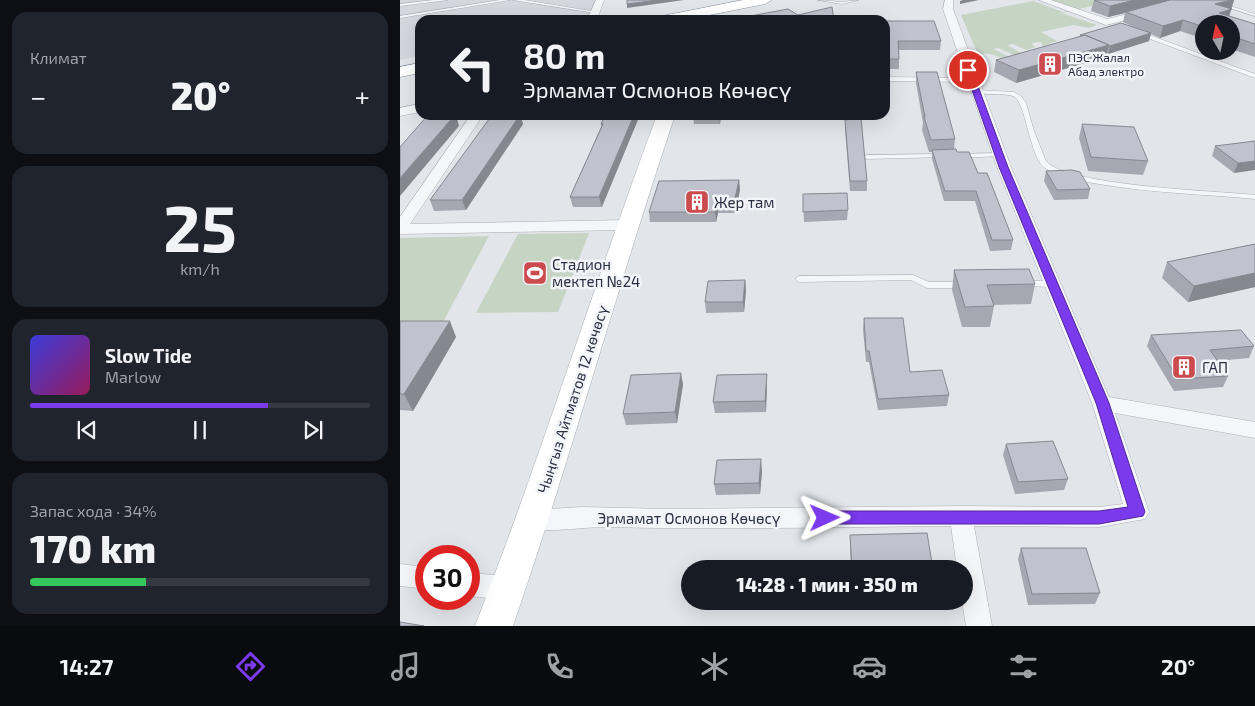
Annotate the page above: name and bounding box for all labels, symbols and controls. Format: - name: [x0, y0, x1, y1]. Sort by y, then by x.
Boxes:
- north arrow: [1195, 15, 1240, 60]
- map controls: [1195, 15, 1240, 60]
- text: 80 m: [523, 34, 605, 76]
- icon: left: [440, 35, 505, 100]
- text: Климат: [30, 48, 87, 67]
- pin: [947, 49, 989, 91]
- place label: ПЭС Жалал Абад электро: [1068, 50, 1144, 78]
- building icon: ПЭС Жалал Абад электро: [1037, 51, 1063, 77]
- icon: arrive: [954, 56, 982, 84]
- text: 20°: [171, 72, 230, 118]
- text: Эрмамат Осмонов Көчөсү: [523, 76, 792, 102]
- text: −: [30, 79, 46, 113]
- text: +: [355, 79, 370, 113]
- text: 25: [163, 187, 237, 265]
- building icon: Жер там: [684, 189, 710, 215]
- place label: Жер там: [714, 193, 775, 211]
- place label: Стадион мектеп №24: [552, 255, 640, 290]
- text: km/h: [180, 259, 220, 278]
- sports icon: Стадион мектеп №24: [522, 260, 548, 286]
- street label: Чыңгыз Айтматов 12 көчөсү: [533, 302, 611, 495]
- text: Slow Tide: [105, 344, 192, 367]
- building icon: ГАП: [1171, 354, 1197, 380]
- place label: ГАП: [1202, 358, 1228, 376]
- text: Marlow: [105, 367, 161, 386]
- icon: previous: [73, 416, 101, 444]
- icon: pause: [186, 416, 214, 444]
- icon: next: [299, 416, 327, 444]
- position arrow: [798, 491, 850, 543]
- text: Запас хода · 34%: [30, 501, 157, 520]
- street label: Эрмамат Осмонов Көчөсү: [597, 509, 781, 527]
- text: 170 km: [30, 525, 156, 571]
- speed limit sign: 30: [415, 545, 480, 610]
- text: 14:28 · 1 мин · 350 m: [736, 573, 918, 596]
- icon: directions: [233, 649, 268, 684]
- icon: music: [388, 649, 423, 684]
- icon: phone: [542, 649, 577, 684]
- icon: climate: [697, 649, 732, 684]
- icon: car: [852, 649, 887, 684]
- icon: filters: [1006, 649, 1041, 684]
- text: 14:27: [60, 653, 113, 679]
- text: 20°: [1161, 653, 1195, 679]

